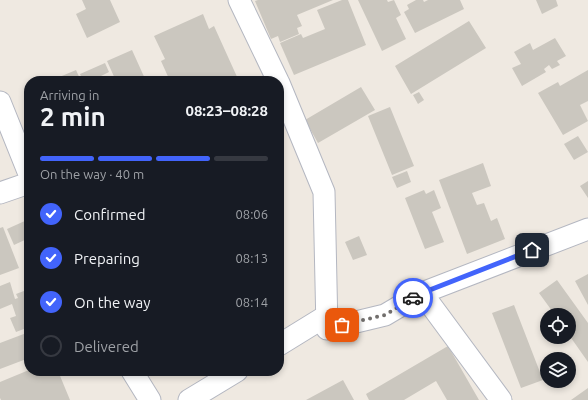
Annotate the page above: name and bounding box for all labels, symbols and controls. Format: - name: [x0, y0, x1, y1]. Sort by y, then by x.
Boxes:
- text: Arriving in: [40, 88, 99, 102]
- text: 2 min: [40, 102, 106, 131]
- text: 08:23–08:28: [185, 102, 268, 119]
- text: On the way · 40 m: [40, 167, 144, 181]
- icon: check: [40, 203, 62, 225]
- text: Confirmed: [74, 206, 146, 223]
- text: 08:06: [235, 207, 268, 221]
- pin: [515, 233, 549, 267]
- icon: home: [521, 239, 543, 261]
- icon: check: [40, 247, 62, 269]
- text: Preparing: [74, 250, 140, 267]
- text: 08:13: [235, 251, 268, 265]
- courier: [393, 278, 433, 318]
- icon: car: [402, 287, 424, 309]
- icon: check: [40, 291, 62, 313]
- text: On the way: [74, 294, 150, 311]
- text: 08:14: [235, 295, 268, 309]
- pin: [325, 308, 359, 342]
- map controls: [540, 308, 576, 388]
- button: locate: [540, 308, 576, 344]
- icon: bag: [331, 314, 353, 336]
- text: Delivered: [74, 338, 139, 355]
- button: layers: [540, 352, 576, 388]

